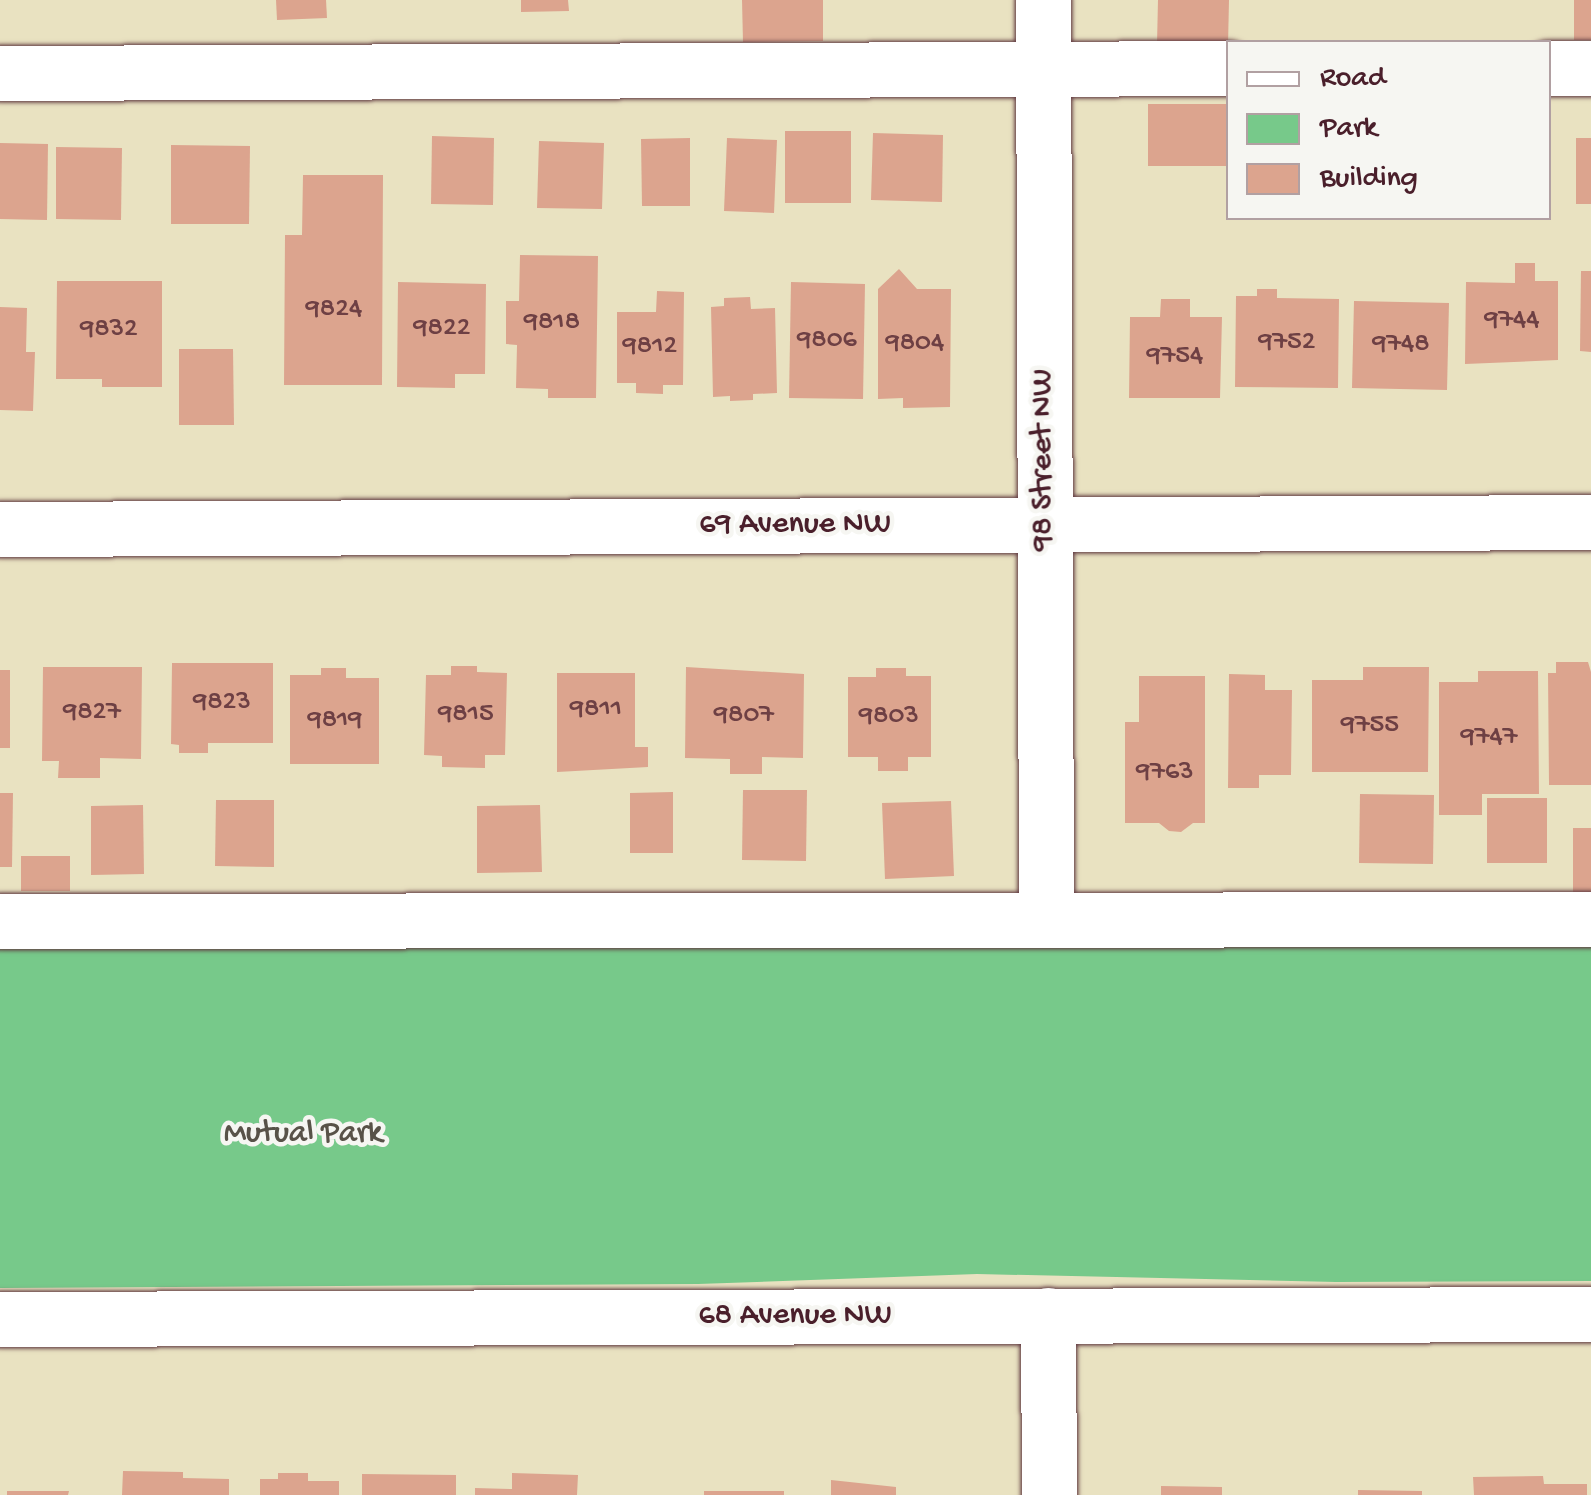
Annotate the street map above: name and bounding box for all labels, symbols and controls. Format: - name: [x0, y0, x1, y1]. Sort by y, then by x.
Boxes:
- legend: [1226, 40, 1551, 220]
- text: Road: [1320, 62, 1386, 97]
- text: Park: [1320, 112, 1377, 147]
- text: Building: [1320, 162, 1418, 197]
- house number: 9824: [306, 293, 362, 327]
- house number: 9744: [1484, 304, 1540, 338]
- house number: 9818: [524, 306, 580, 340]
- house number: 9822: [414, 312, 470, 346]
- house number: 9832: [80, 313, 138, 347]
- house number: 9806: [797, 324, 857, 358]
- house number: 9752: [1258, 326, 1316, 360]
- house number: 9804: [886, 327, 944, 361]
- house number: 9748: [1372, 328, 1430, 362]
- house number: 9812: [623, 330, 677, 364]
- house number: 9754: [1147, 340, 1203, 374]
- street label: 98 Street NW: [1025, 369, 1063, 551]
- street label: 69 Avenue NW: [699, 506, 891, 544]
- house number: 9823: [193, 686, 251, 720]
- house number: 9811: [570, 693, 622, 727]
- house number: 9827: [63, 696, 121, 730]
- house number: 9815: [438, 698, 494, 732]
- house number: 9807: [714, 699, 774, 733]
- house number: 9803: [859, 700, 919, 734]
- house number: 9819: [308, 704, 362, 738]
- house number: 9755: [1341, 709, 1399, 743]
- house number: 9747: [1461, 721, 1517, 755]
- house number: 9763: [1136, 756, 1194, 790]
- park label: Mutual Park: [224, 1115, 382, 1153]
- street label: 68 Avenue NW: [698, 1297, 892, 1335]

